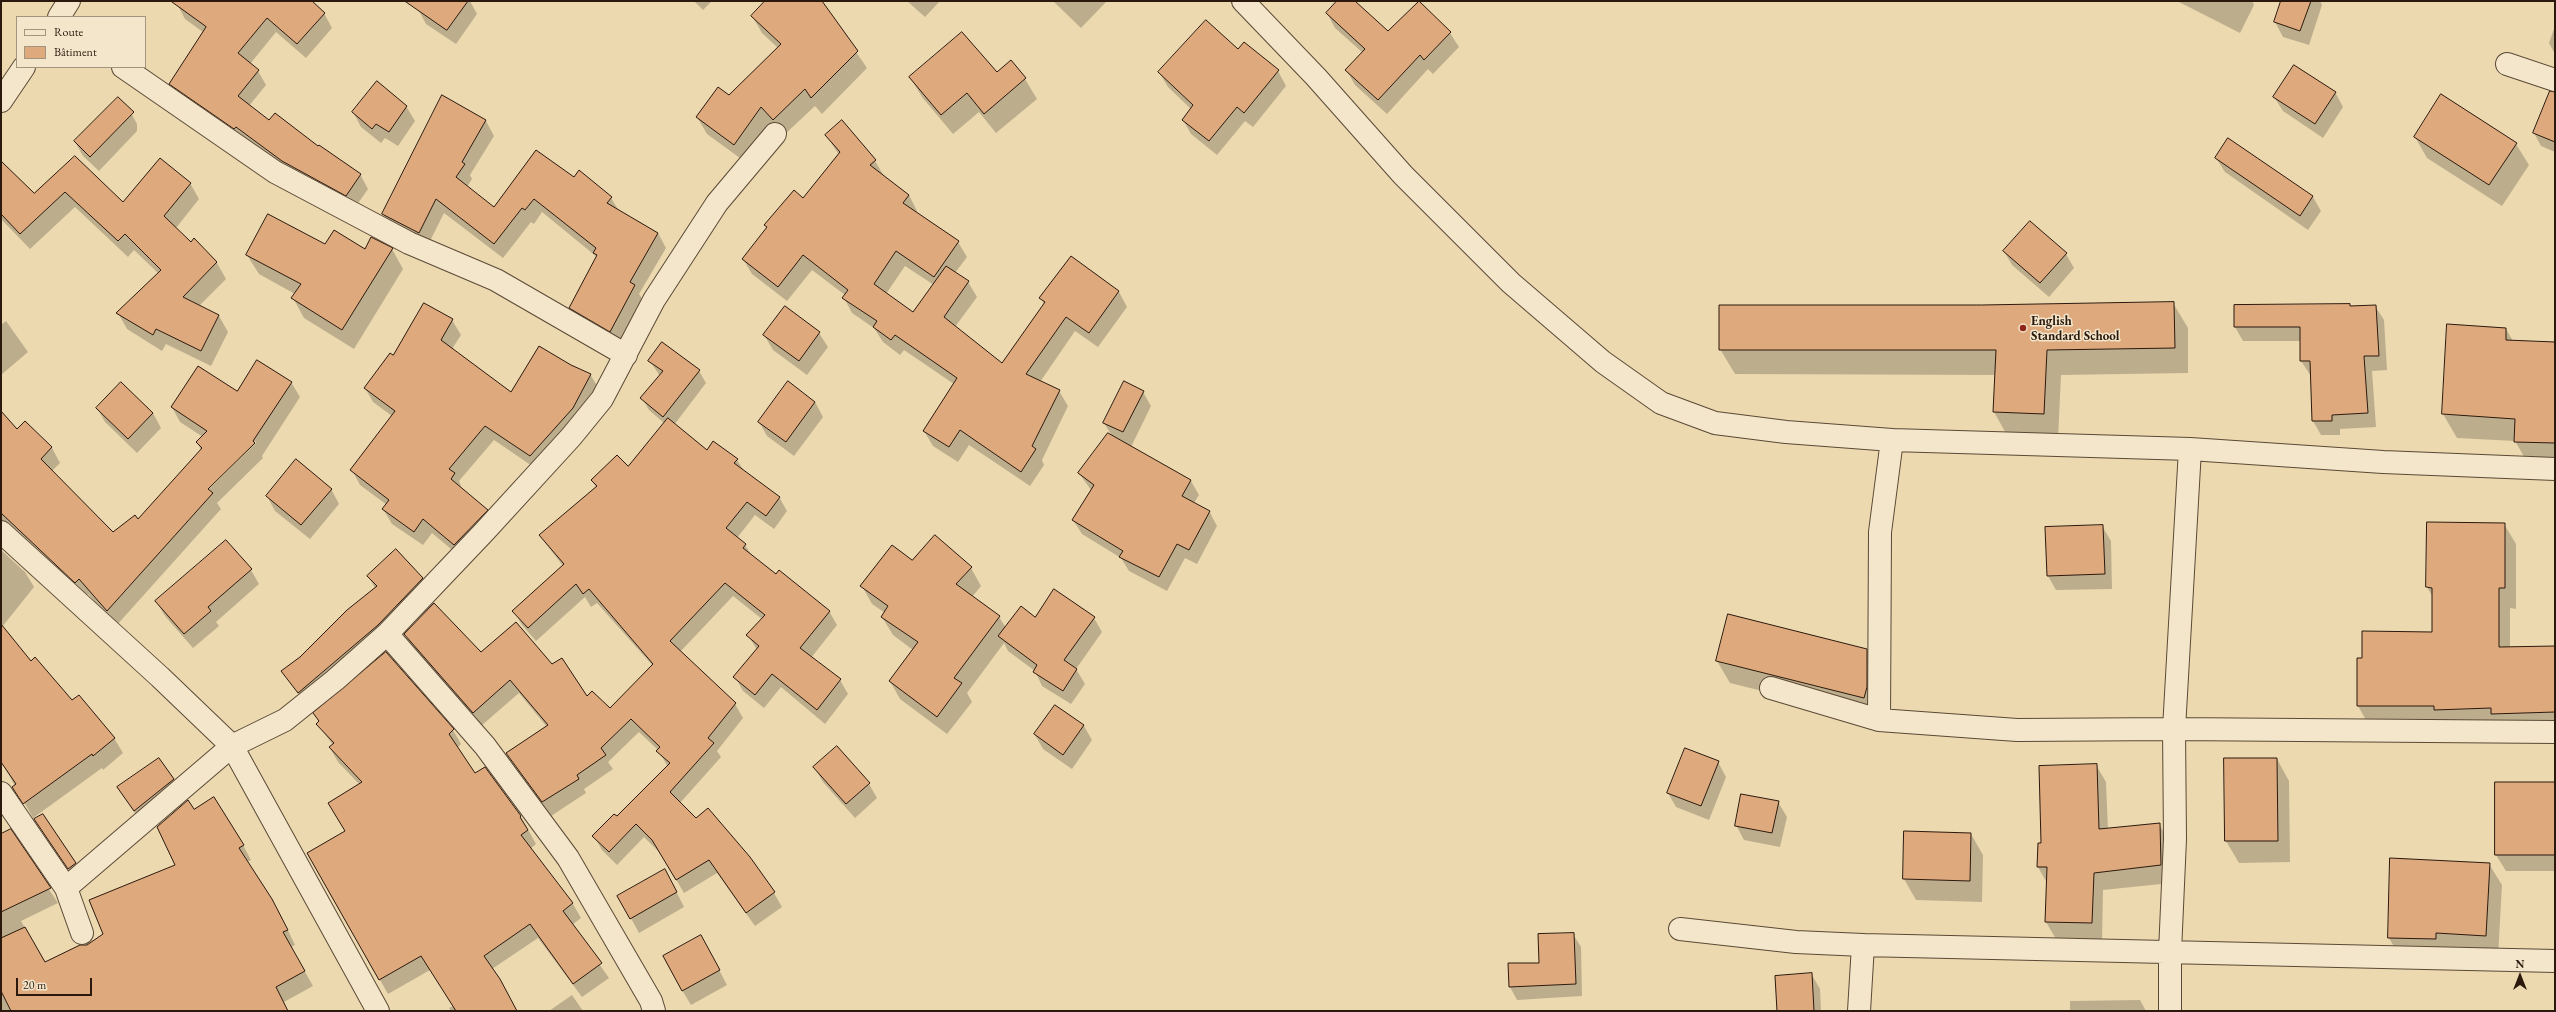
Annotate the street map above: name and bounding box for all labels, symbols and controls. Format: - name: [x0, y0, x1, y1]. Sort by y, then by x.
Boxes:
- legend: [16, 16, 146, 68]
- text: Route: [54, 24, 83, 40]
- text: Bâtiment: [54, 44, 97, 60]
- place label: English Standard School: [2031, 313, 2119, 344]
- marker: English Standard School: [2018, 323, 2028, 333]
- north arrow: [2500, 956, 2540, 996]
- text: N: [2516, 957, 2524, 971]
- scale bar: [18, 970, 94, 996]
- text: 20 m: [23, 977, 46, 993]

